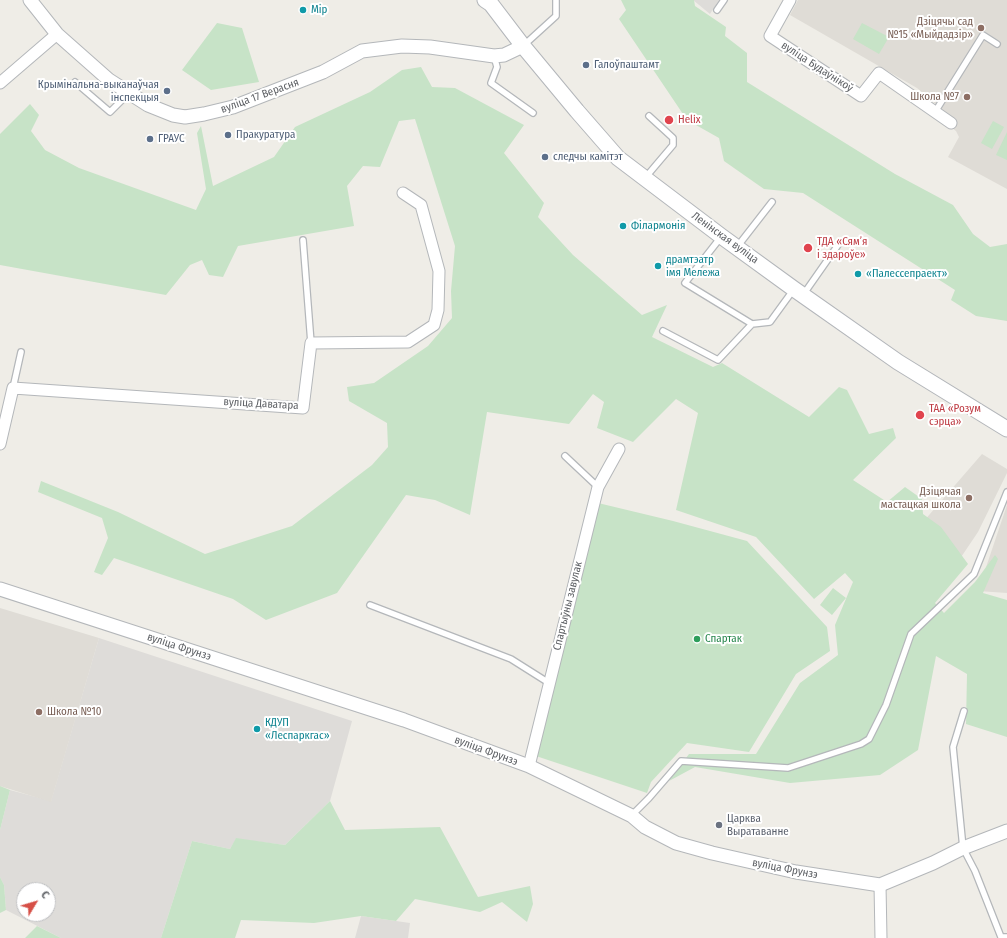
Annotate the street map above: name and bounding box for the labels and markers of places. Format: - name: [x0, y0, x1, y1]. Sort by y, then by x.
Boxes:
- place label: Мір: [311, 3, 327, 17]
- marker: Мір: [298, 5, 308, 15]
- place label: Дзіцячы сад №15 «Мыйдадзір»: [887, 15, 973, 41]
- marker: Дзіцячы сад №15 «Мыйдадзір»: [976, 23, 986, 33]
- place label: Галоўпаштамт: [594, 58, 659, 72]
- marker: Галоўпаштамт: [581, 60, 591, 70]
- place label: Крымінальна-выканаўчая інспекцыя: [38, 78, 159, 104]
- marker: Крымінальна-выканаўчая інспекцыя: [162, 86, 172, 96]
- place label: Школа №7: [910, 90, 959, 104]
- marker: Школа №7: [962, 92, 972, 102]
- place label: Helix: [678, 113, 701, 127]
- marker: Helix: [663, 114, 675, 126]
- place label: Пракуратура: [236, 128, 295, 142]
- marker: Пракуратура: [223, 130, 233, 140]
- place label: ГРАУС: [158, 132, 185, 146]
- marker: ГРАУС: [145, 134, 155, 144]
- place label: следчы камітэт: [553, 150, 623, 164]
- marker: следчы камітэт: [540, 152, 550, 162]
- place label: Філармонія: [631, 219, 685, 233]
- marker: Філармонія: [618, 221, 628, 231]
- place label: ТДА «Сямʼя і здароўе»: [817, 235, 868, 261]
- marker: ТДА «Сямʼя і здароўе»: [802, 242, 814, 254]
- place label: драмтэатр імя Мележа: [666, 253, 720, 279]
- marker: драмтэатр імя Мележа: [653, 261, 663, 271]
- place label: «Палессепраект»: [866, 267, 947, 281]
- marker: «Палессепраект»: [853, 269, 863, 279]
- place label: ТАА «Розум сэрца»: [929, 402, 981, 428]
- marker: ТАА «Розум сэрца»: [914, 409, 926, 421]
- place label: Дзіцячая мастацкая школа: [881, 485, 961, 511]
- marker: Дзіцячая мастацкая школа: [964, 493, 974, 503]
- place label: Спартак: [705, 632, 742, 646]
- marker: Спартак: [692, 634, 702, 644]
- place label: Школа №10: [47, 705, 102, 719]
- marker: Школа №10: [34, 707, 44, 717]
- place label: КДУП «Леспаркгас»: [265, 716, 330, 742]
- marker: КДУП «Леспаркгас»: [252, 724, 262, 734]
- place label: Царква Выратаванне: [727, 812, 789, 838]
- marker: Царква Выратаванне: [714, 820, 724, 830]

